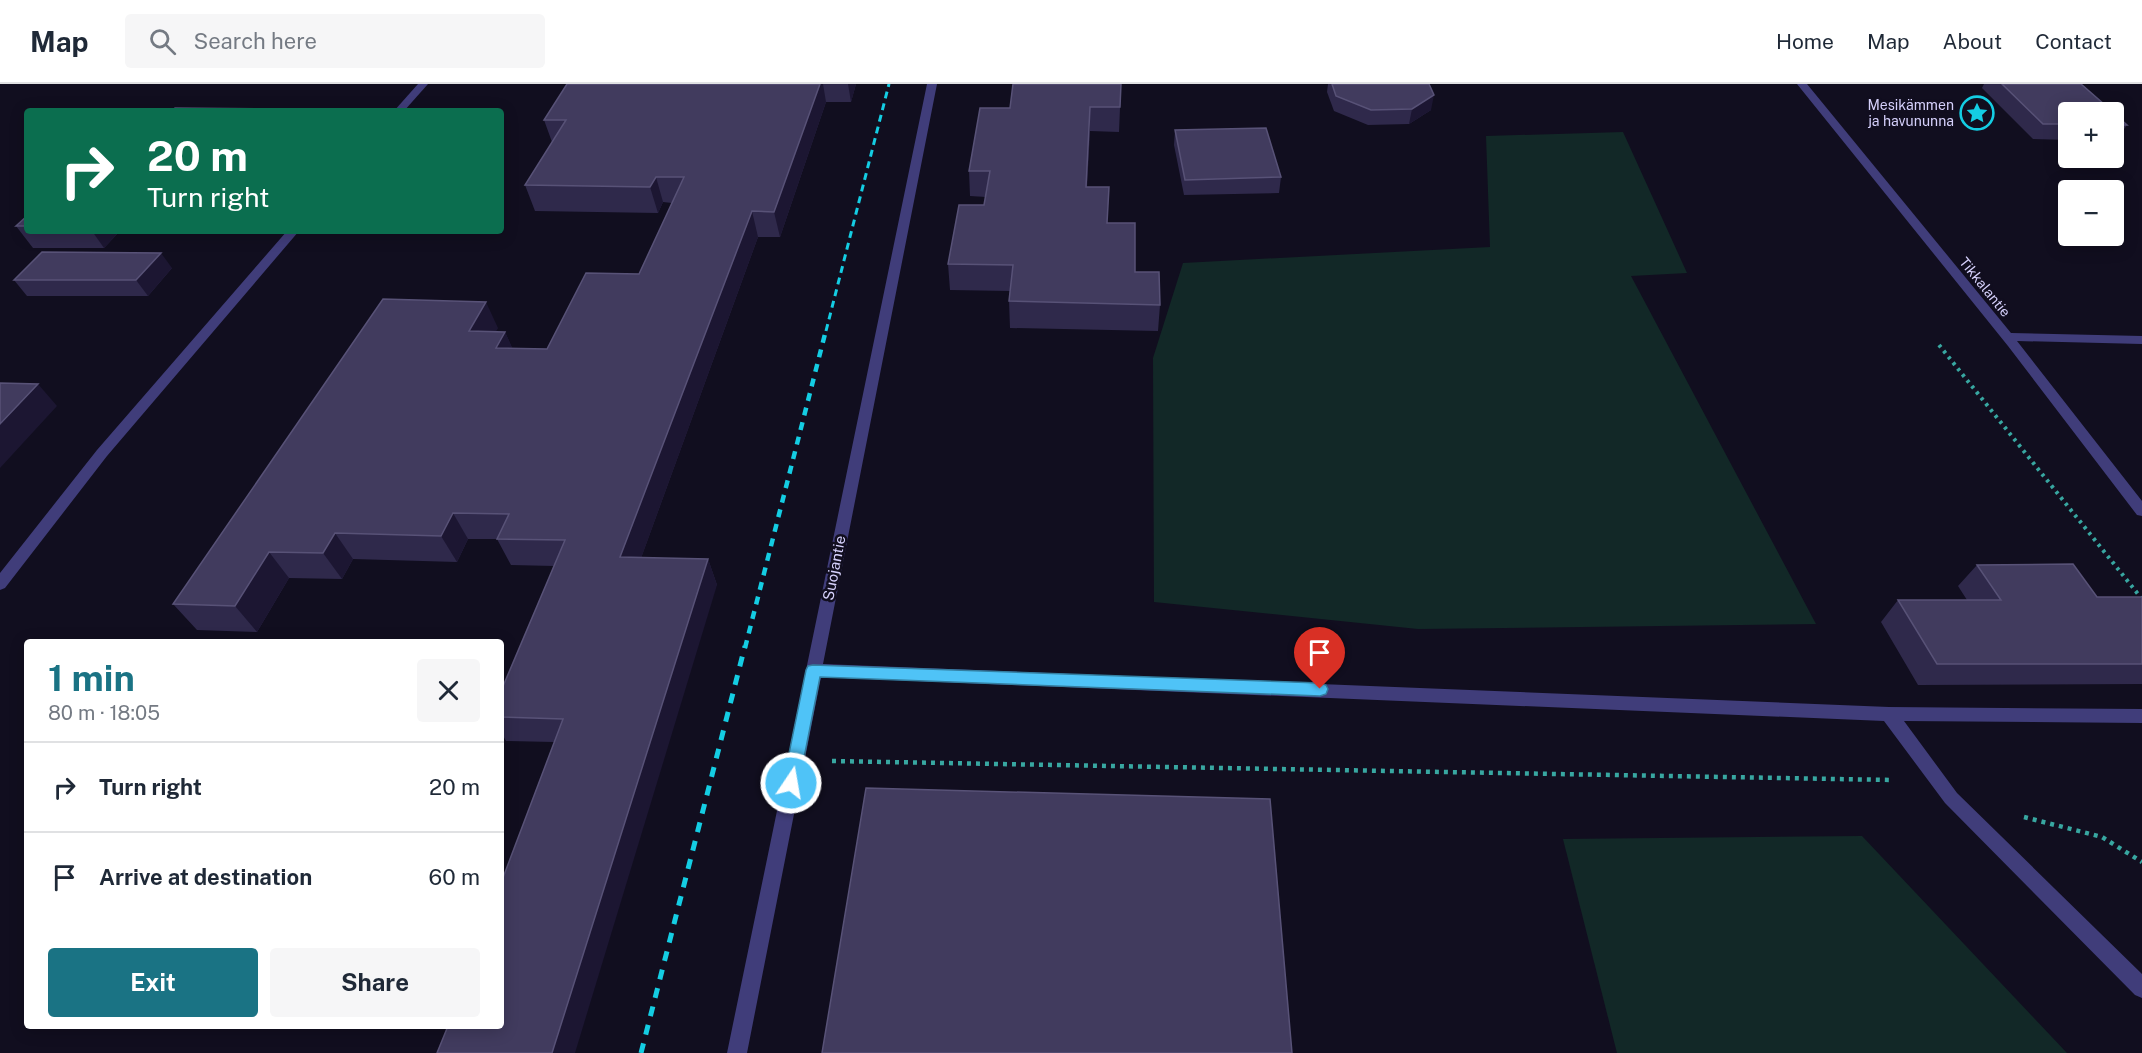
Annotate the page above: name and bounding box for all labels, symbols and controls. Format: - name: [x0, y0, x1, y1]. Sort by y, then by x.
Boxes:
- search box: [125, 14, 545, 68]
- text: Map: [30, 25, 89, 58]
- icon: search: [146, 25, 179, 58]
- text: Search here: [194, 28, 317, 54]
- text: Home: [1776, 29, 1834, 54]
- text: Map: [1867, 29, 1910, 54]
- text: About: [1943, 29, 2002, 54]
- text: Contact: [2035, 29, 2112, 54]
- place icon: Mesikämmen ja havununna: [1959, 95, 1995, 131]
- place label: Mesikämmen ja havununna: [1867, 97, 1954, 129]
- map controls: [2058, 102, 2124, 246]
- button: +: [2058, 102, 2124, 168]
- text: 20 m: [147, 131, 248, 180]
- icon: right: [48, 132, 126, 210]
- button: −: [2058, 180, 2124, 246]
- text: Turn right: [147, 181, 270, 213]
- street label: Tikkalantie: [1956, 254, 2014, 320]
- street label: Suojantie: [819, 534, 849, 602]
- pin: [1294, 627, 1345, 689]
- icon: arrive: [1303, 636, 1336, 669]
- text: 1 min: [48, 657, 135, 699]
- button: close: [417, 659, 480, 722]
- text: 80 m · 18:05: [48, 701, 160, 725]
- position arrow: [759, 751, 823, 815]
- icon: right: [48, 771, 81, 804]
- text: Turn right: [99, 774, 202, 800]
- text: 20 m: [429, 774, 480, 800]
- icon: arrive: [48, 861, 81, 894]
- text: Arrive at destination: [99, 864, 312, 890]
- text: 60 m: [429, 864, 480, 890]
- button: Exit: [48, 948, 258, 1017]
- button: Share: [270, 948, 480, 1017]

